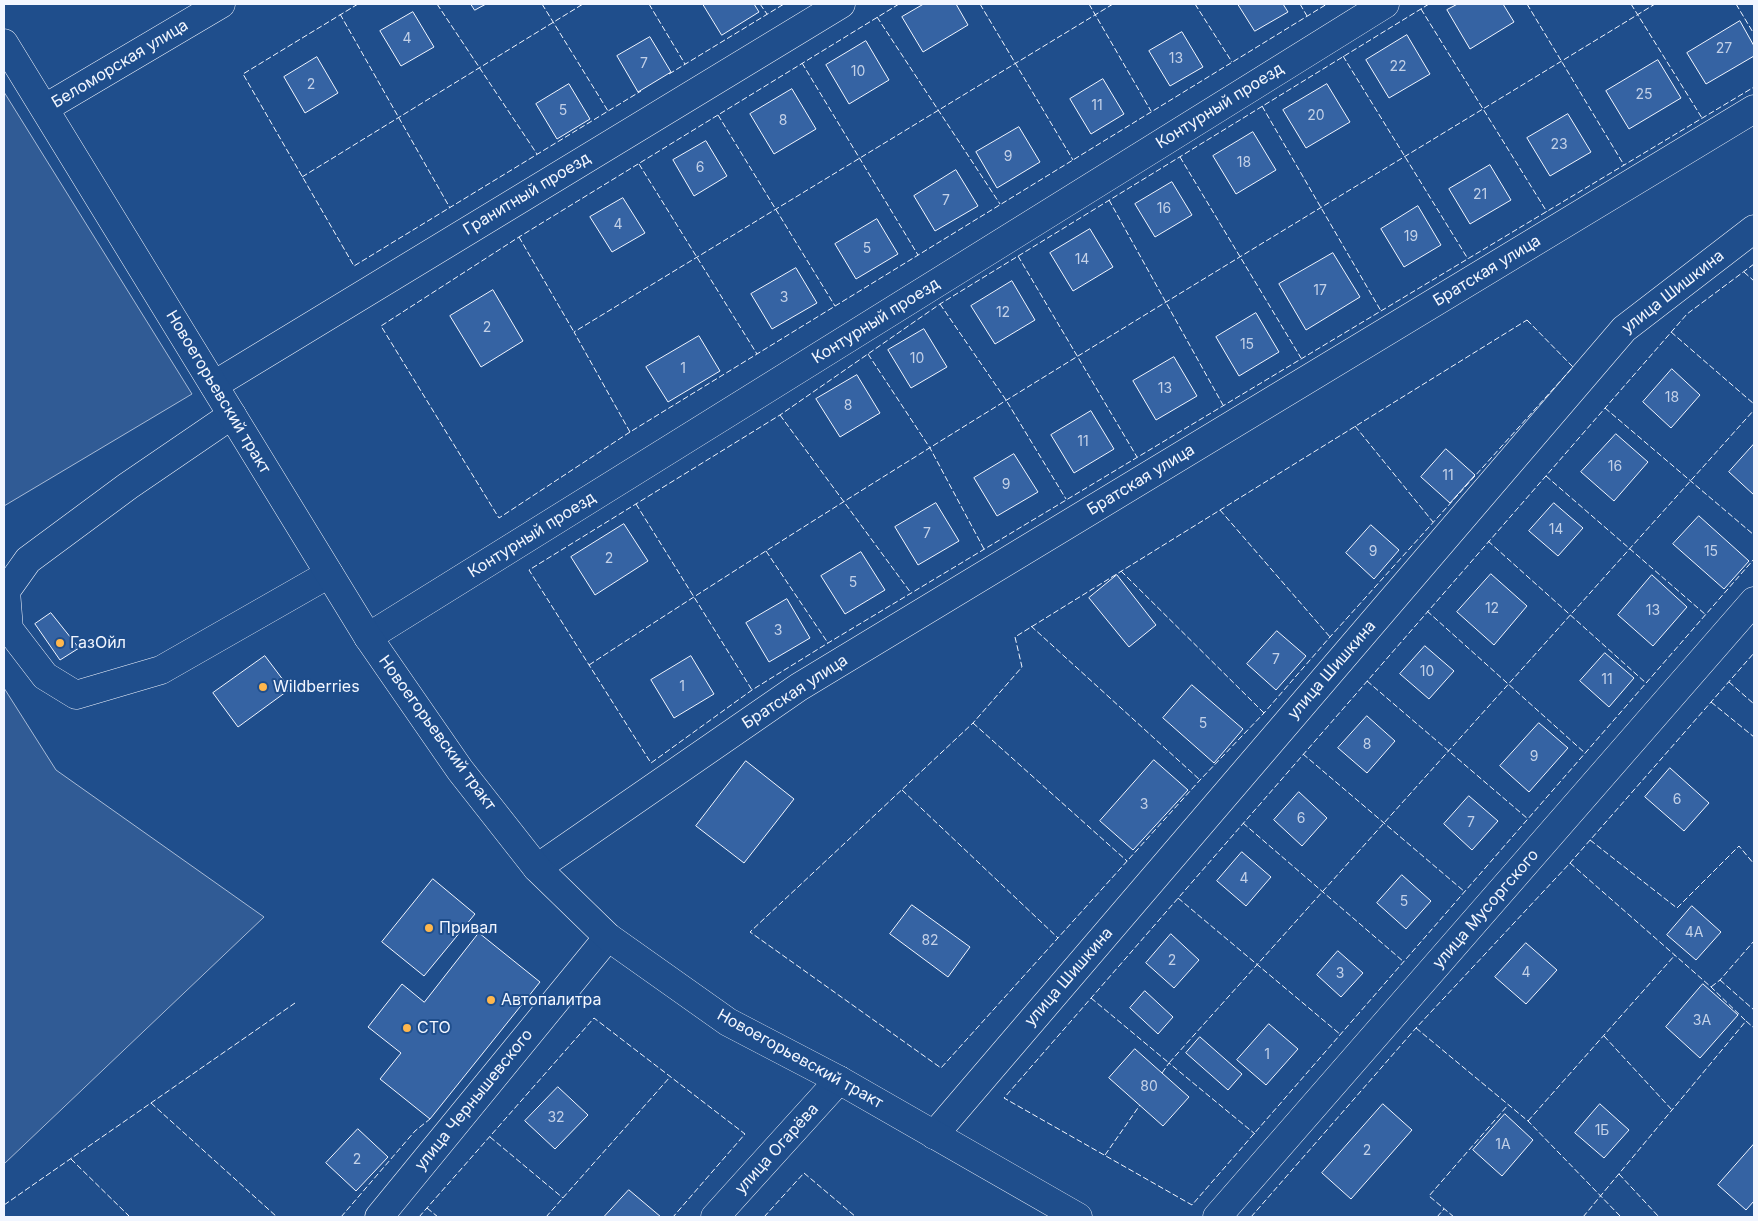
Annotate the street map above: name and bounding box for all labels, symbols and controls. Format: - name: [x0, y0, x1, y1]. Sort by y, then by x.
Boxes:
- street label: Беломорская улица: [48, 16, 192, 112]
- house number: 4: [402, 31, 412, 47]
- house number: 27: [1716, 41, 1732, 57]
- house number: 13: [1169, 51, 1183, 67]
- house number: 7: [640, 56, 648, 72]
- street label: Контурный проезд: [1153, 59, 1287, 153]
- house number: 22: [1389, 59, 1407, 75]
- house number: 10: [851, 64, 865, 80]
- house number: 2: [307, 77, 315, 93]
- house number: 25: [1635, 87, 1653, 103]
- house number: 11: [1091, 98, 1103, 114]
- house number: 5: [559, 103, 567, 119]
- house number: 20: [1307, 108, 1325, 124]
- house number: 8: [779, 113, 787, 129]
- house number: 23: [1550, 137, 1568, 153]
- street label: Гранитный проезд: [460, 148, 594, 240]
- house number: 9: [1004, 149, 1012, 165]
- house number: 18: [1237, 155, 1251, 171]
- house number: 6: [696, 160, 704, 176]
- house number: 21: [1473, 187, 1487, 203]
- house number: 7: [942, 193, 950, 209]
- house number: 16: [1157, 201, 1171, 217]
- house number: 4: [613, 217, 623, 233]
- house number: 19: [1404, 229, 1418, 245]
- street label: Братская улица: [1430, 231, 1544, 311]
- house number: 5: [863, 241, 871, 257]
- street label: улица Шишкина: [1618, 246, 1728, 338]
- house number: 14: [1075, 252, 1089, 268]
- street label: Контурный проезд: [809, 274, 943, 368]
- house number: 17: [1313, 283, 1327, 299]
- house number: 3: [780, 290, 788, 306]
- house number: 12: [996, 305, 1010, 321]
- street label: Новоегорьевский тракт: [162, 307, 274, 477]
- house number: 2: [483, 320, 491, 336]
- house number: 15: [1240, 337, 1254, 353]
- house number: 10: [910, 351, 924, 367]
- house number: 1: [680, 361, 686, 377]
- house number: 13: [1158, 381, 1172, 397]
- house number: 18: [1665, 390, 1679, 406]
- house number: 8: [844, 398, 852, 414]
- house number: 11: [1077, 434, 1089, 450]
- street label: Братская улица: [1084, 440, 1198, 520]
- house number: 16: [1608, 459, 1622, 475]
- house number: 11: [1442, 468, 1454, 484]
- house number: 9: [1002, 477, 1010, 493]
- street label: Контурный проезд: [465, 488, 599, 582]
- house number: 14: [1549, 522, 1563, 538]
- house number: 7: [923, 526, 931, 542]
- house number: 9: [1369, 544, 1377, 560]
- house number: 15: [1704, 544, 1718, 560]
- house number: 2: [605, 551, 613, 567]
- house number: 5: [849, 575, 857, 591]
- house number: 12: [1485, 601, 1499, 617]
- house number: 13: [1646, 603, 1660, 619]
- street label: улица Шишкина: [1284, 617, 1380, 723]
- house number: 3: [774, 623, 782, 639]
- place label: ГазОйл: [70, 633, 126, 653]
- marker: ГазОйл: [54, 637, 66, 649]
- street label: Братская улица: [739, 651, 851, 733]
- street label: Новоегорьевский тракт: [374, 652, 500, 814]
- house number: 7: [1272, 652, 1280, 668]
- house number: 10: [1420, 664, 1434, 680]
- house number: 11: [1601, 672, 1613, 688]
- place label: Wildberries: [273, 677, 360, 697]
- house number: 1: [679, 679, 685, 695]
- marker: Wildberries: [257, 681, 269, 693]
- house number: 5: [1199, 716, 1207, 732]
- house number: 8: [1363, 737, 1371, 753]
- house number: 9: [1530, 749, 1538, 765]
- house number: 6: [1673, 792, 1681, 808]
- house number: 3: [1140, 797, 1148, 813]
- house number: 6: [1297, 811, 1305, 827]
- house number: 7: [1467, 815, 1475, 831]
- street label: улица Мусоргского: [1429, 845, 1543, 973]
- house number: 4: [1239, 871, 1249, 887]
- house number: 5: [1400, 894, 1408, 910]
- place label: Привал: [439, 918, 497, 938]
- marker: Привал: [423, 922, 435, 934]
- street label: улица Шишкина: [1021, 924, 1117, 1030]
- house number: 4А: [1685, 925, 1703, 941]
- house number: 82: [921, 933, 939, 949]
- house number: 2: [1168, 953, 1176, 969]
- house number: 4: [1521, 965, 1531, 981]
- house number: 3: [1336, 966, 1344, 982]
- place label: Автопалитра: [501, 990, 602, 1010]
- marker: Автопалитра: [485, 994, 497, 1006]
- street label: Новоегорьевский тракт: [714, 1005, 886, 1113]
- house number: 3А: [1693, 1013, 1711, 1029]
- place label: СТО: [417, 1018, 451, 1038]
- marker: СТО: [401, 1022, 413, 1034]
- street label: улица Чернышевского: [411, 1025, 537, 1175]
- house number: 1: [1264, 1047, 1270, 1063]
- house number: 80: [1140, 1079, 1158, 1095]
- street label: улица Огарёва: [731, 1100, 823, 1198]
- house number: 32: [547, 1110, 565, 1126]
- house number: 1Б: [1595, 1123, 1609, 1139]
- house number: 1А: [1495, 1137, 1511, 1153]
- house number: 2: [1363, 1143, 1371, 1159]
- house number: 2: [353, 1152, 361, 1168]

